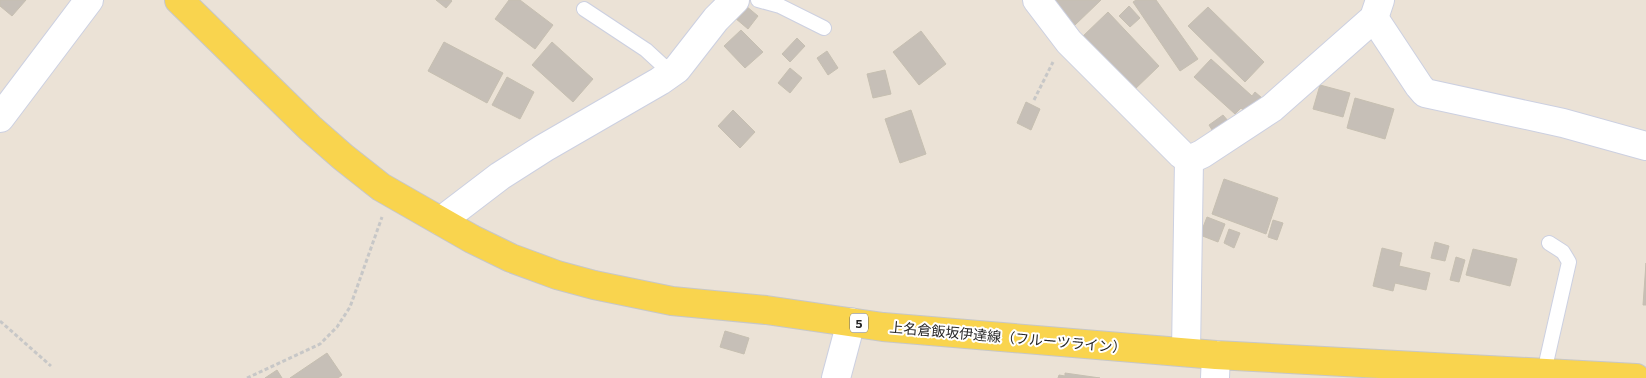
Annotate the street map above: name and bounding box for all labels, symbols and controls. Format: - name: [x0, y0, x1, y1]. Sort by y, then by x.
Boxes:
- road number: 5: [850, 314, 868, 332]
- street label: 上名倉飯坂伊達線（フルーツライン）: [889, 318, 1127, 356]

